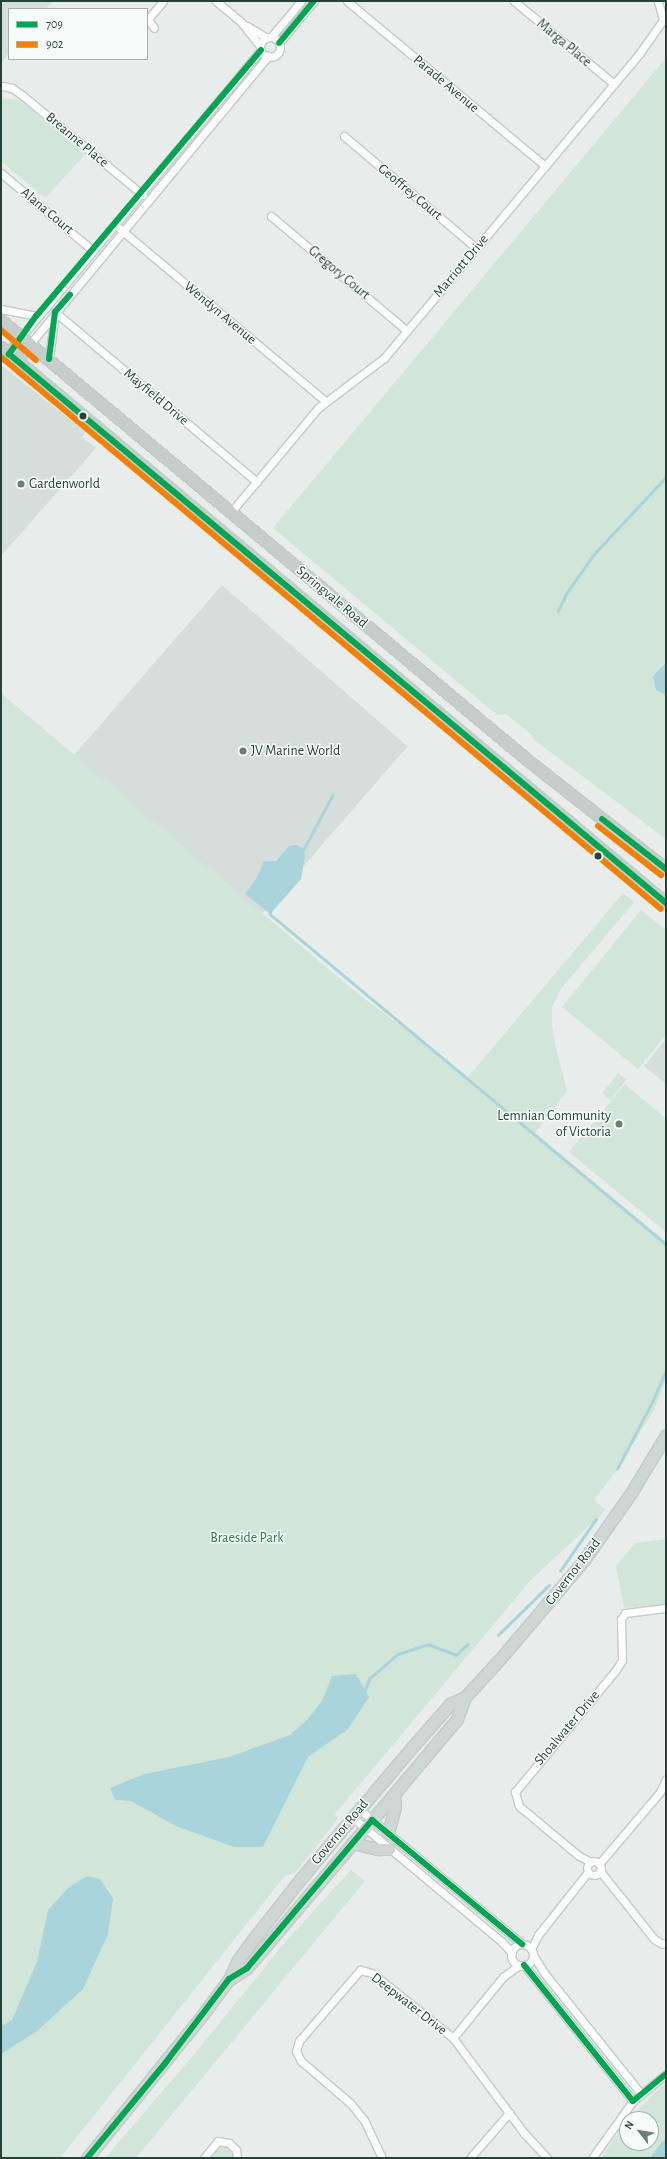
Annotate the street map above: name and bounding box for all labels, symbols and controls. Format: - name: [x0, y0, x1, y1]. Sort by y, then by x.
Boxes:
- legend: [8, 8, 148, 60]
- street label: Marga Place: [533, 15, 595, 71]
- text: 709: [46, 18, 63, 30]
- text: 902: [46, 38, 63, 50]
- street label: Parade Avenue: [410, 52, 482, 116]
- street label: Breanne Place: [42, 109, 112, 171]
- street label: Geoffrey Court: [374, 160, 446, 224]
- street label: Alana Court: [17, 184, 77, 238]
- street label: Marriott Drive: [430, 231, 492, 301]
- street label: Gregory Court: [305, 242, 373, 304]
- street label: Wendyn Avenue: [180, 278, 260, 348]
- street label: Mayfield Drive: [120, 365, 192, 429]
- unlabelled marker: [78, 411, 88, 421]
- place label: Gardenworld: [29, 476, 100, 492]
- marker: Gardenworld: [16, 479, 26, 489]
- street label: Springvale Road: [293, 562, 371, 632]
- place label: JV Marine World: [251, 743, 340, 759]
- marker: JV Marine World: [238, 746, 248, 756]
- unlabelled marker: [593, 851, 603, 861]
- place label: Lemnian Community of Victoria: [497, 1108, 611, 1140]
- marker: Lemnian Community of Victoria: [614, 1119, 624, 1129]
- park label: Braeside Park: [210, 1530, 284, 1546]
- street label: Governor Road: [542, 1535, 604, 1609]
- street label: Shoalwater Drive: [531, 1687, 603, 1769]
- street label: Governor Road: [308, 1796, 372, 1868]
- street label: Deepwater Drive: [368, 1969, 450, 2039]
- north arrow: [619, 2111, 659, 2151]
- text: N: [622, 2119, 636, 2131]

